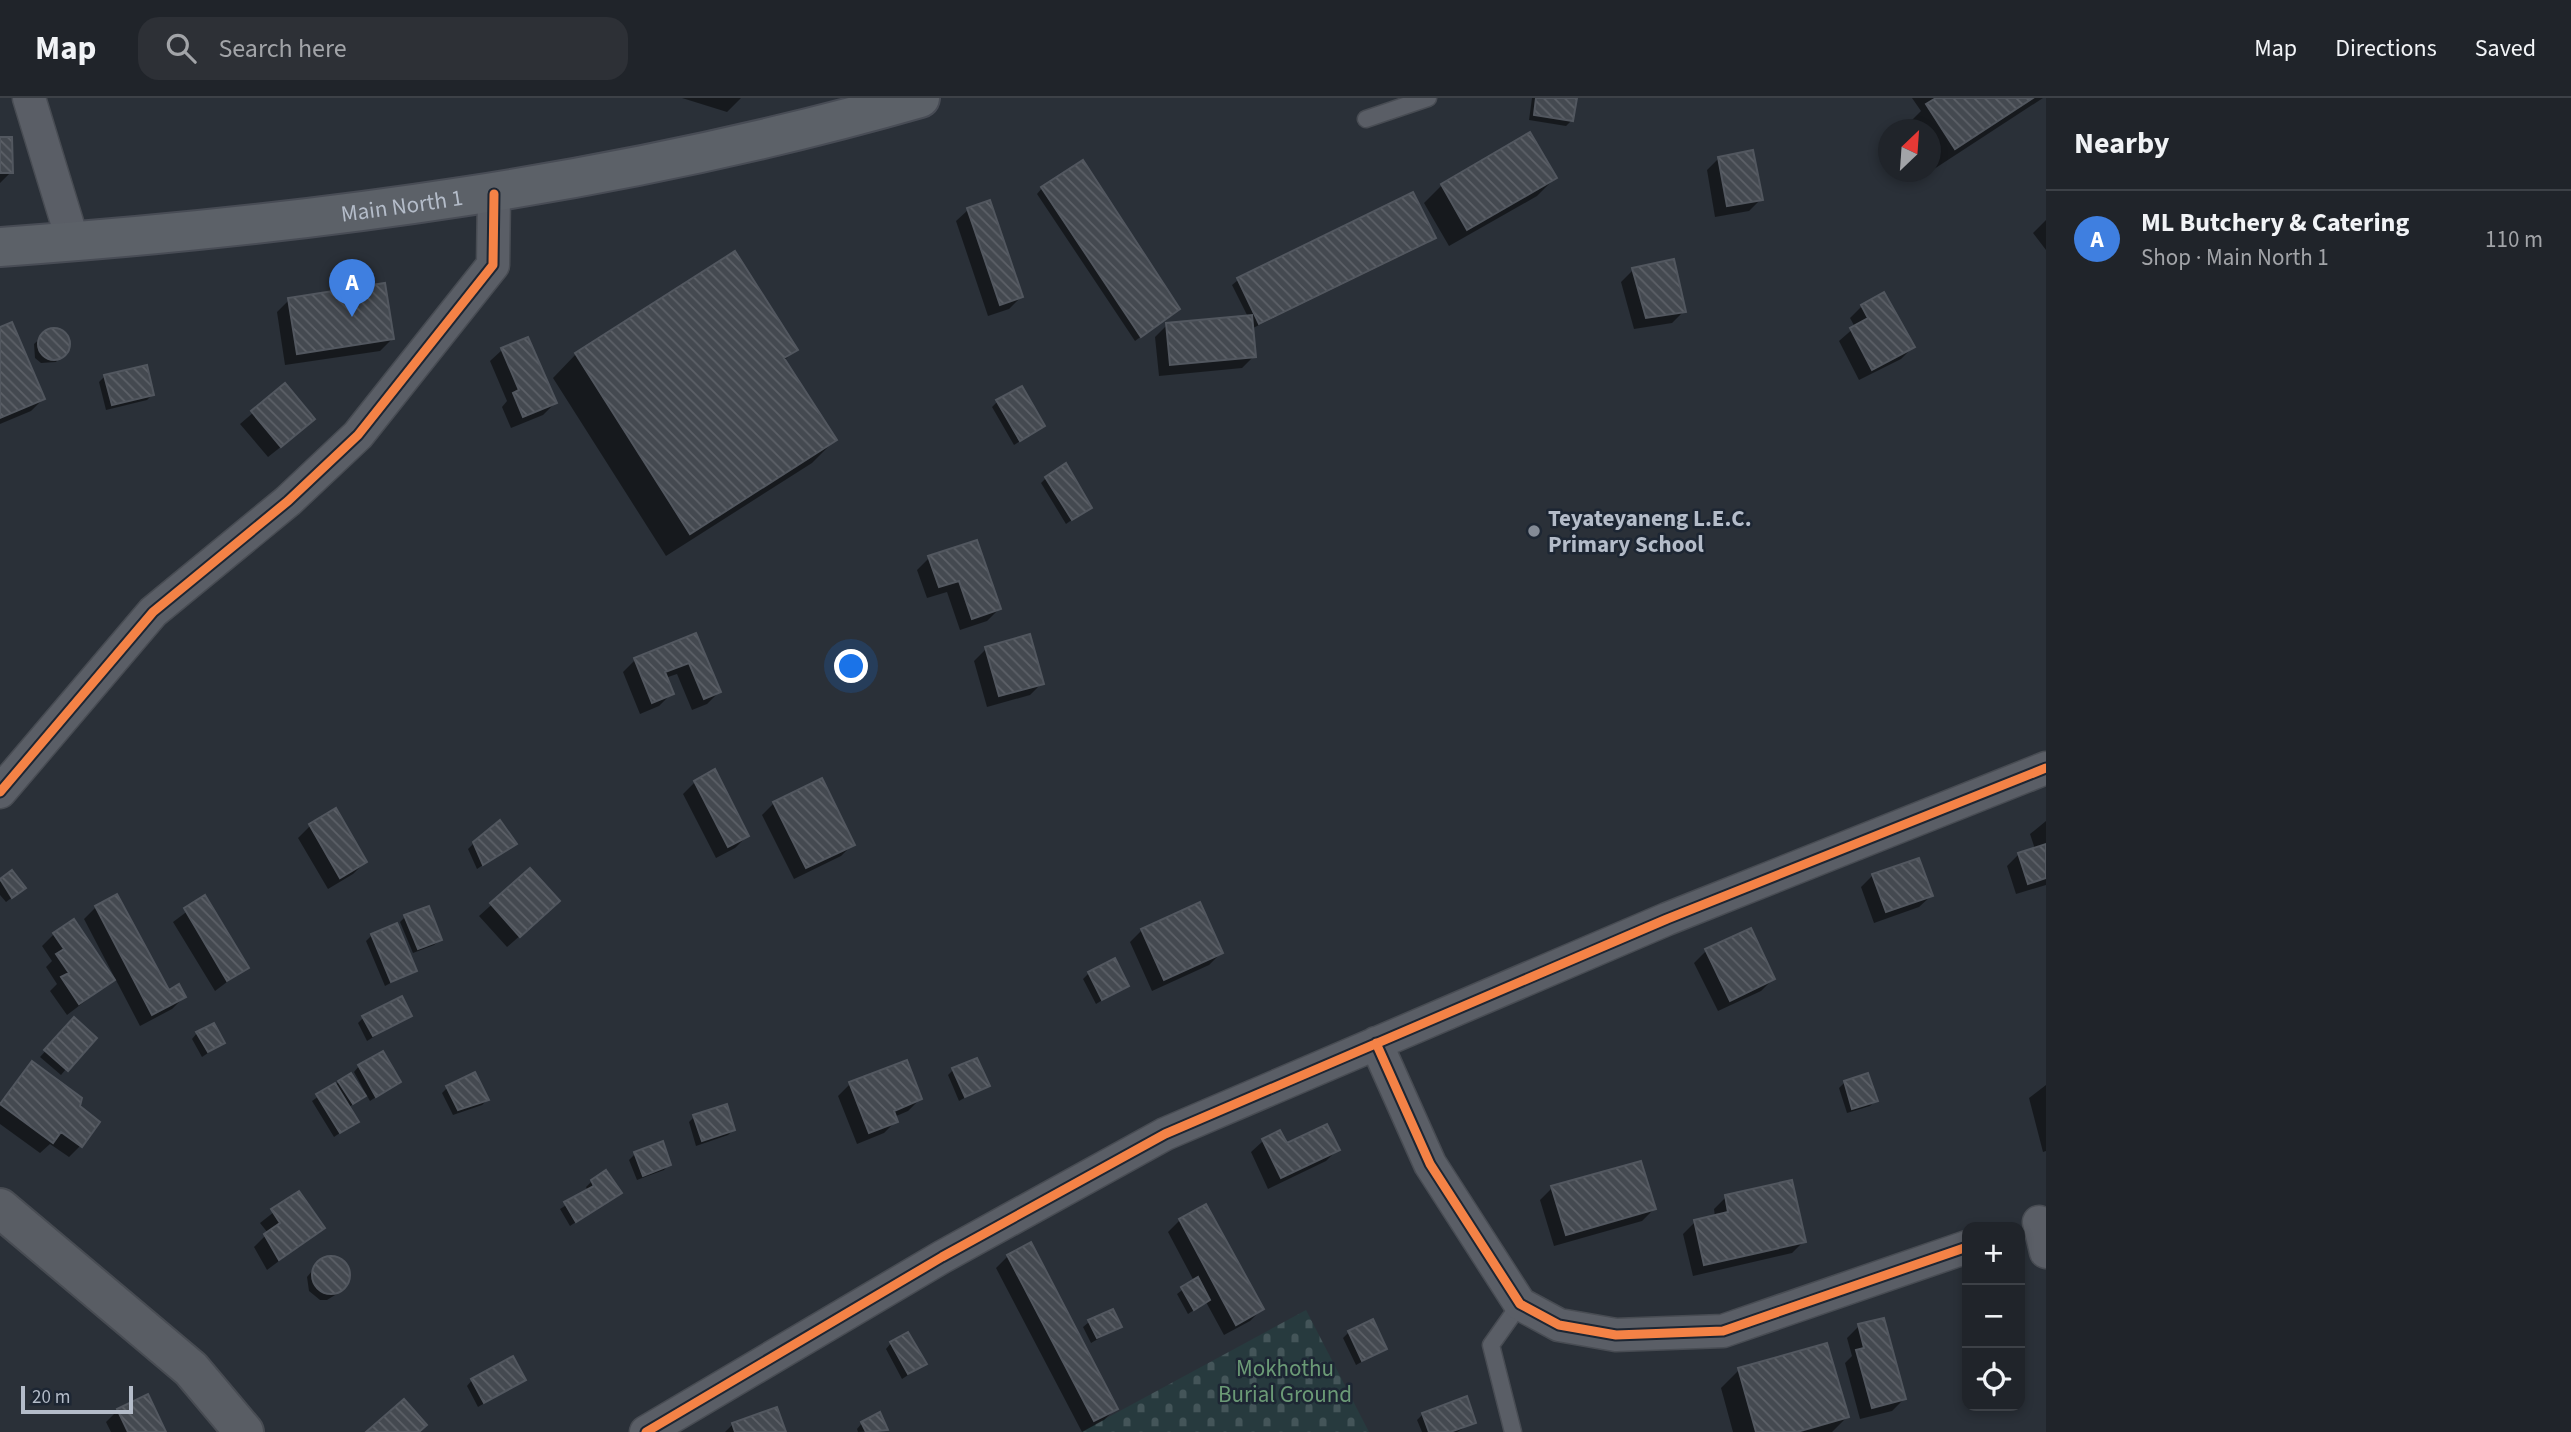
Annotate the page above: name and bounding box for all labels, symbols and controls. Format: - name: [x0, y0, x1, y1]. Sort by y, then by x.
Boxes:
- search box: [138, 17, 628, 80]
- text: Map: [35, 25, 96, 72]
- icon: search: [162, 29, 200, 67]
- text: Search here: [218, 30, 347, 67]
- text: Map: [2254, 31, 2297, 66]
- text: Directions: [2335, 31, 2437, 66]
- text: Saved: [2475, 31, 2536, 66]
- north arrow: [1878, 119, 1941, 182]
- text: Nearby: [2074, 122, 2169, 165]
- street label: Main North 1: [339, 180, 465, 230]
- text: ML Butchery & Catering: [2141, 204, 2409, 241]
- text: A: [2090, 223, 2104, 256]
- text: 110 m: [2485, 223, 2543, 256]
- text: Shop · Main North 1: [2141, 241, 2329, 274]
- pin: A: [329, 259, 375, 317]
- place label: Teyateyaneng L.E.C. Primary School: [1548, 502, 1752, 561]
- marker: Teyateyaneng L.E.C. Primary School: [1526, 523, 1542, 539]
- your location: [834, 649, 868, 683]
- map controls: [1962, 1222, 2025, 1411]
- button: +: [1962, 1222, 2025, 1285]
- button: −: [1962, 1285, 2025, 1348]
- button: locate: [1962, 1348, 2025, 1411]
- park label: Mokhothu Burial Ground: [1218, 1352, 1352, 1411]
- scale bar: [21, 1383, 133, 1415]
- text: 20 m: [32, 1384, 70, 1411]

